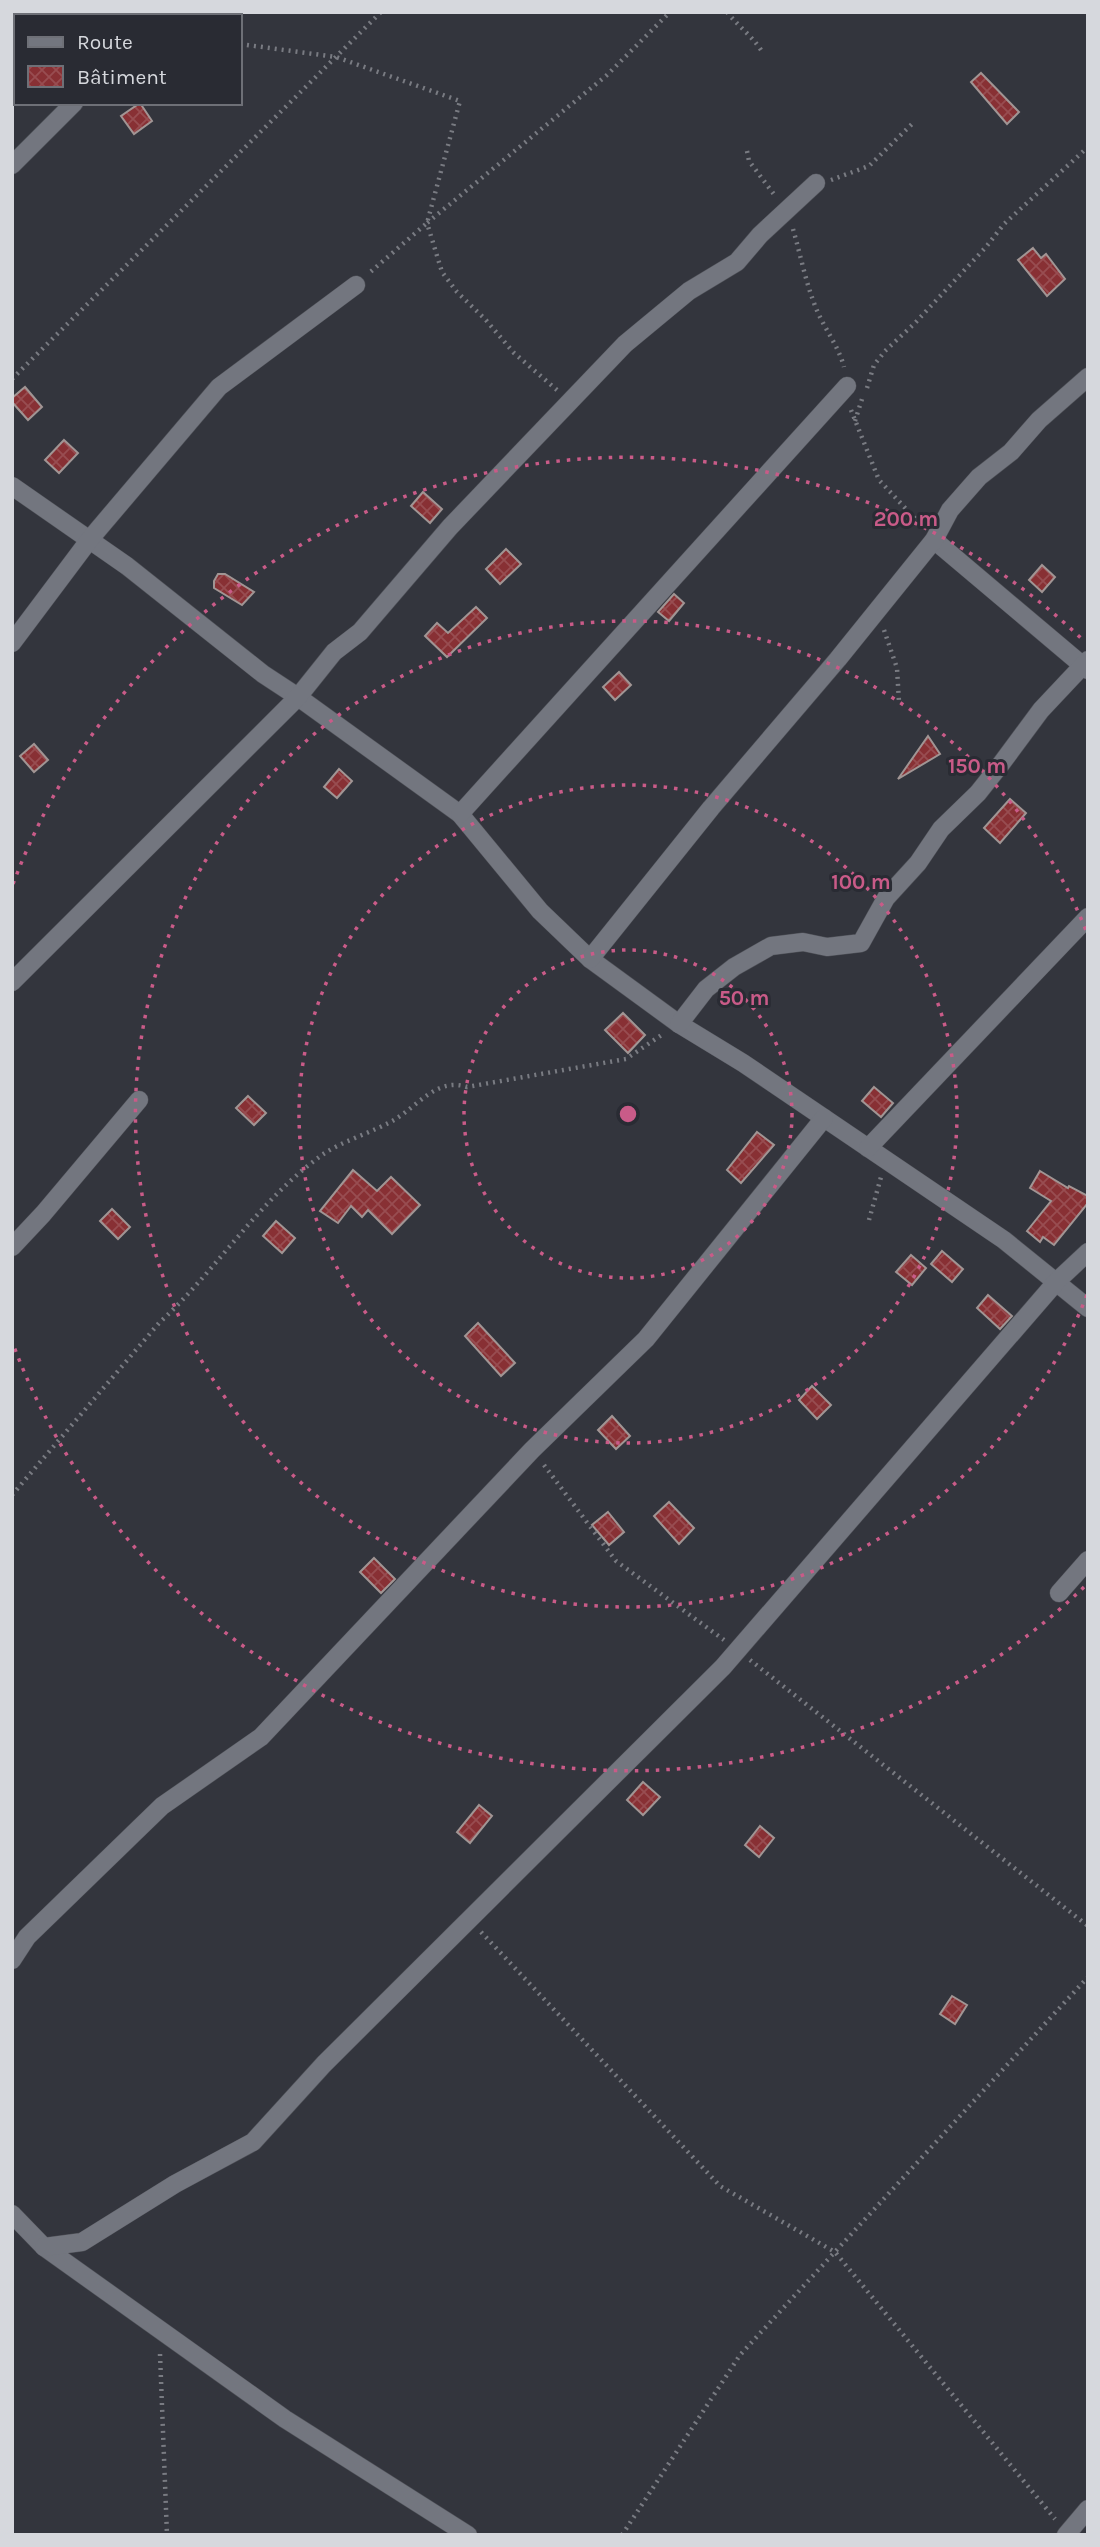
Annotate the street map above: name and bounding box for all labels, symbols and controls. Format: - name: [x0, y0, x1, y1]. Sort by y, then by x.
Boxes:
- legend: [14, 14, 242, 105]
- text: Route: [77, 30, 133, 54]
- text: Bâtiment: [77, 65, 167, 89]
- text: 200 m: [874, 507, 938, 531]
- text: 150 m: [948, 754, 1006, 778]
- text: 100 m: [831, 870, 891, 894]
- text: 50 m: [719, 986, 769, 1010]
- centre of rings: [616, 1102, 640, 1126]

